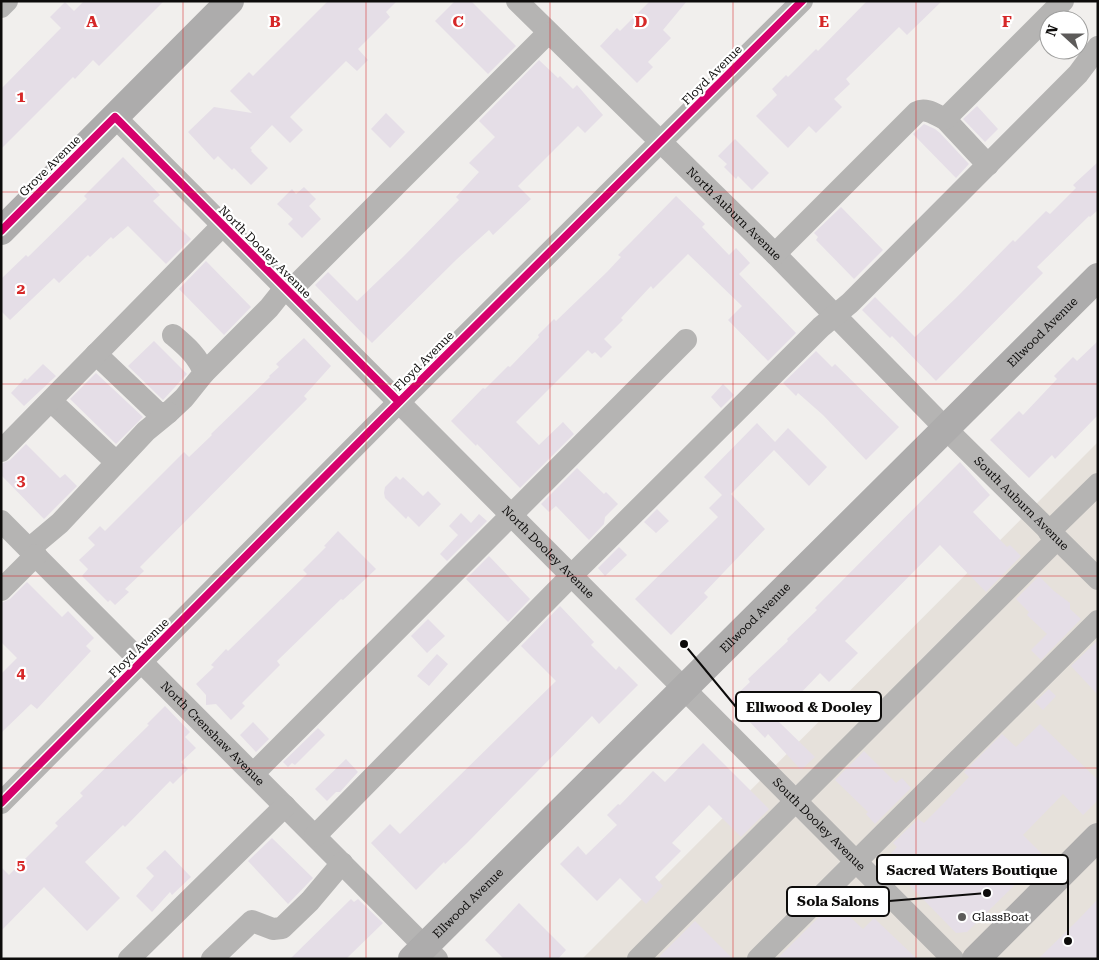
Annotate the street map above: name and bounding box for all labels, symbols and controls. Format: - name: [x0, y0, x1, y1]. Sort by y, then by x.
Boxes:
- north arrow: [1039, 10, 1089, 60]
- text: A: [86, 12, 98, 31]
- text: B: [269, 12, 281, 31]
- text: C: [452, 12, 464, 31]
- text: D: [635, 12, 648, 31]
- text: E: [819, 12, 829, 31]
- text: F: [1002, 12, 1012, 31]
- text: N: [1042, 22, 1061, 38]
- street label: Floyd Avenue: [679, 42, 745, 108]
- text: 1: [17, 87, 26, 106]
- street label: Grove Avenue: [17, 132, 84, 199]
- street label: North Auburn Avenue: [684, 164, 785, 264]
- street label: North Dooley Avenue: [216, 203, 314, 301]
- text: 2: [17, 279, 26, 298]
- street label: Ellwood Avenue: [1004, 294, 1081, 370]
- street label: Floyd Avenue: [391, 328, 457, 394]
- street label: South Auburn Avenue: [971, 454, 1072, 554]
- text: 3: [17, 471, 26, 490]
- street label: North Dooley Avenue: [499, 503, 597, 602]
- street label: Ellwood Avenue: [717, 580, 794, 656]
- street label: Floyd Avenue: [106, 615, 172, 681]
- text: 4: [17, 663, 26, 682]
- street label: North Crenshaw Avenue: [158, 679, 268, 789]
- callout: Ellwood & Dooley: [736, 692, 881, 721]
- text: Ellwood & Dooley: [746, 699, 872, 715]
- street label: South Dooley Avenue: [770, 775, 868, 874]
- text: 5: [17, 855, 26, 874]
- callout: Sacred Waters Boutique: [877, 855, 1068, 884]
- text: Sacred Waters Boutique: [887, 862, 1057, 878]
- street label: Ellwood Avenue: [430, 865, 506, 941]
- callout: Sola Salons: [787, 887, 889, 916]
- text: Sola Salons: [797, 893, 879, 909]
- place label: GlassBoat: [972, 910, 1030, 924]
- marker: GlassBoat: [956, 911, 968, 923]

